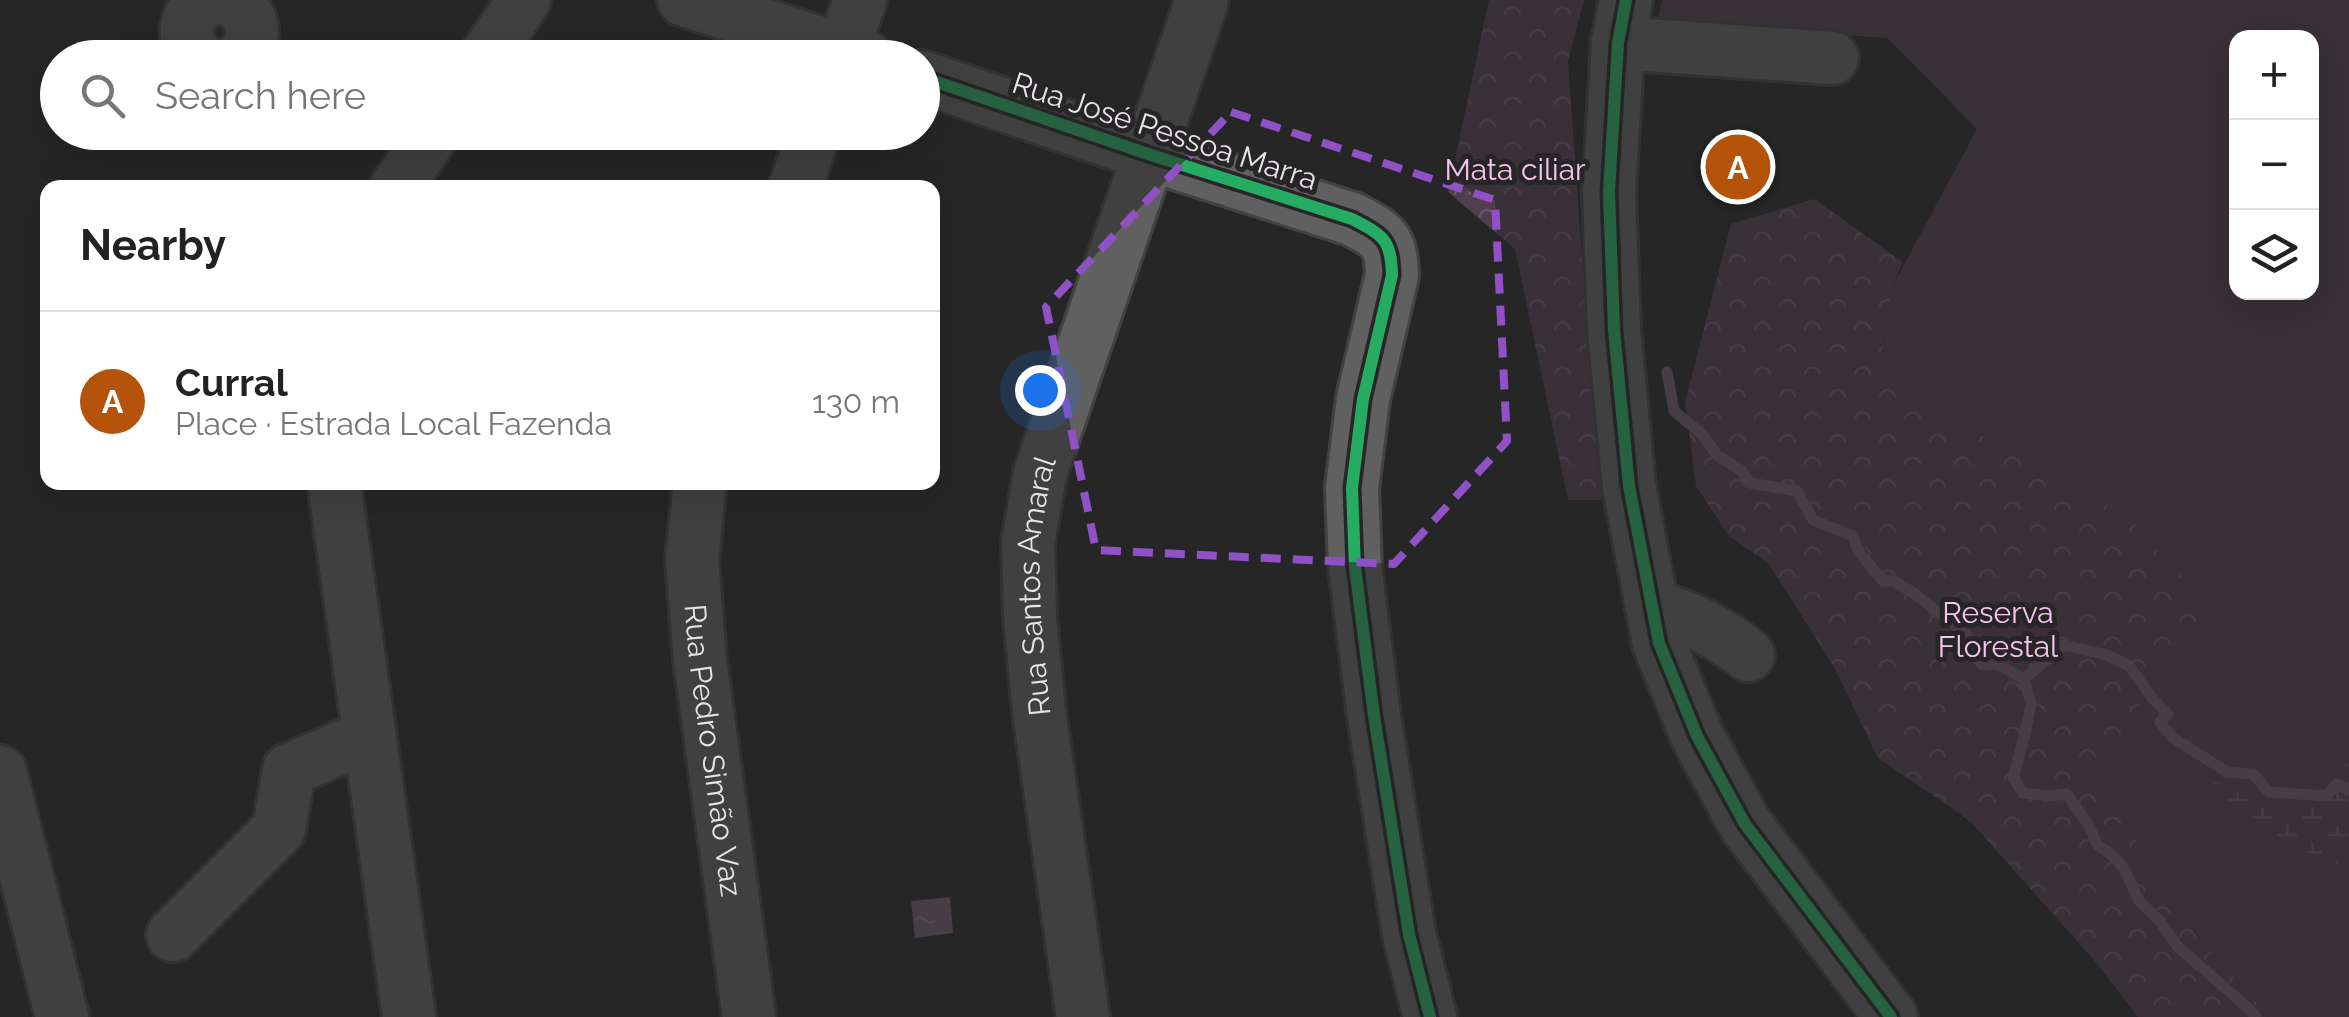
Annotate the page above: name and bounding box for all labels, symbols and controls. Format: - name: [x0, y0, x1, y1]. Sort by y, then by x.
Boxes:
- map controls: [2229, 30, 2319, 300]
- button: +: [2229, 30, 2319, 120]
- search box: [40, 40, 940, 150]
- street label: Rua José Pessoa Marra: [1008, 65, 1322, 197]
- icon: search: [75, 68, 130, 123]
- text: Search here: [155, 73, 366, 118]
- button: −: [2229, 120, 2319, 210]
- pin: A: [1706, 130, 1770, 204]
- park label: Mata ciliar: [1444, 152, 1586, 187]
- button: layers: [2229, 210, 2319, 300]
- text: Nearby: [80, 221, 226, 270]
- text: Curral: [175, 360, 288, 405]
- your location: [1015, 365, 1066, 416]
- text: A: [102, 383, 123, 420]
- text: 130 m: [812, 383, 900, 420]
- text: Place · Estrada Local Fazenda: [175, 405, 612, 442]
- street label: Rua Santos Amaral: [1010, 451, 1063, 717]
- park label: Reserva Florestal: [1938, 595, 2059, 664]
- street label: Rua Pedro Simão Vaz: [678, 603, 750, 899]

